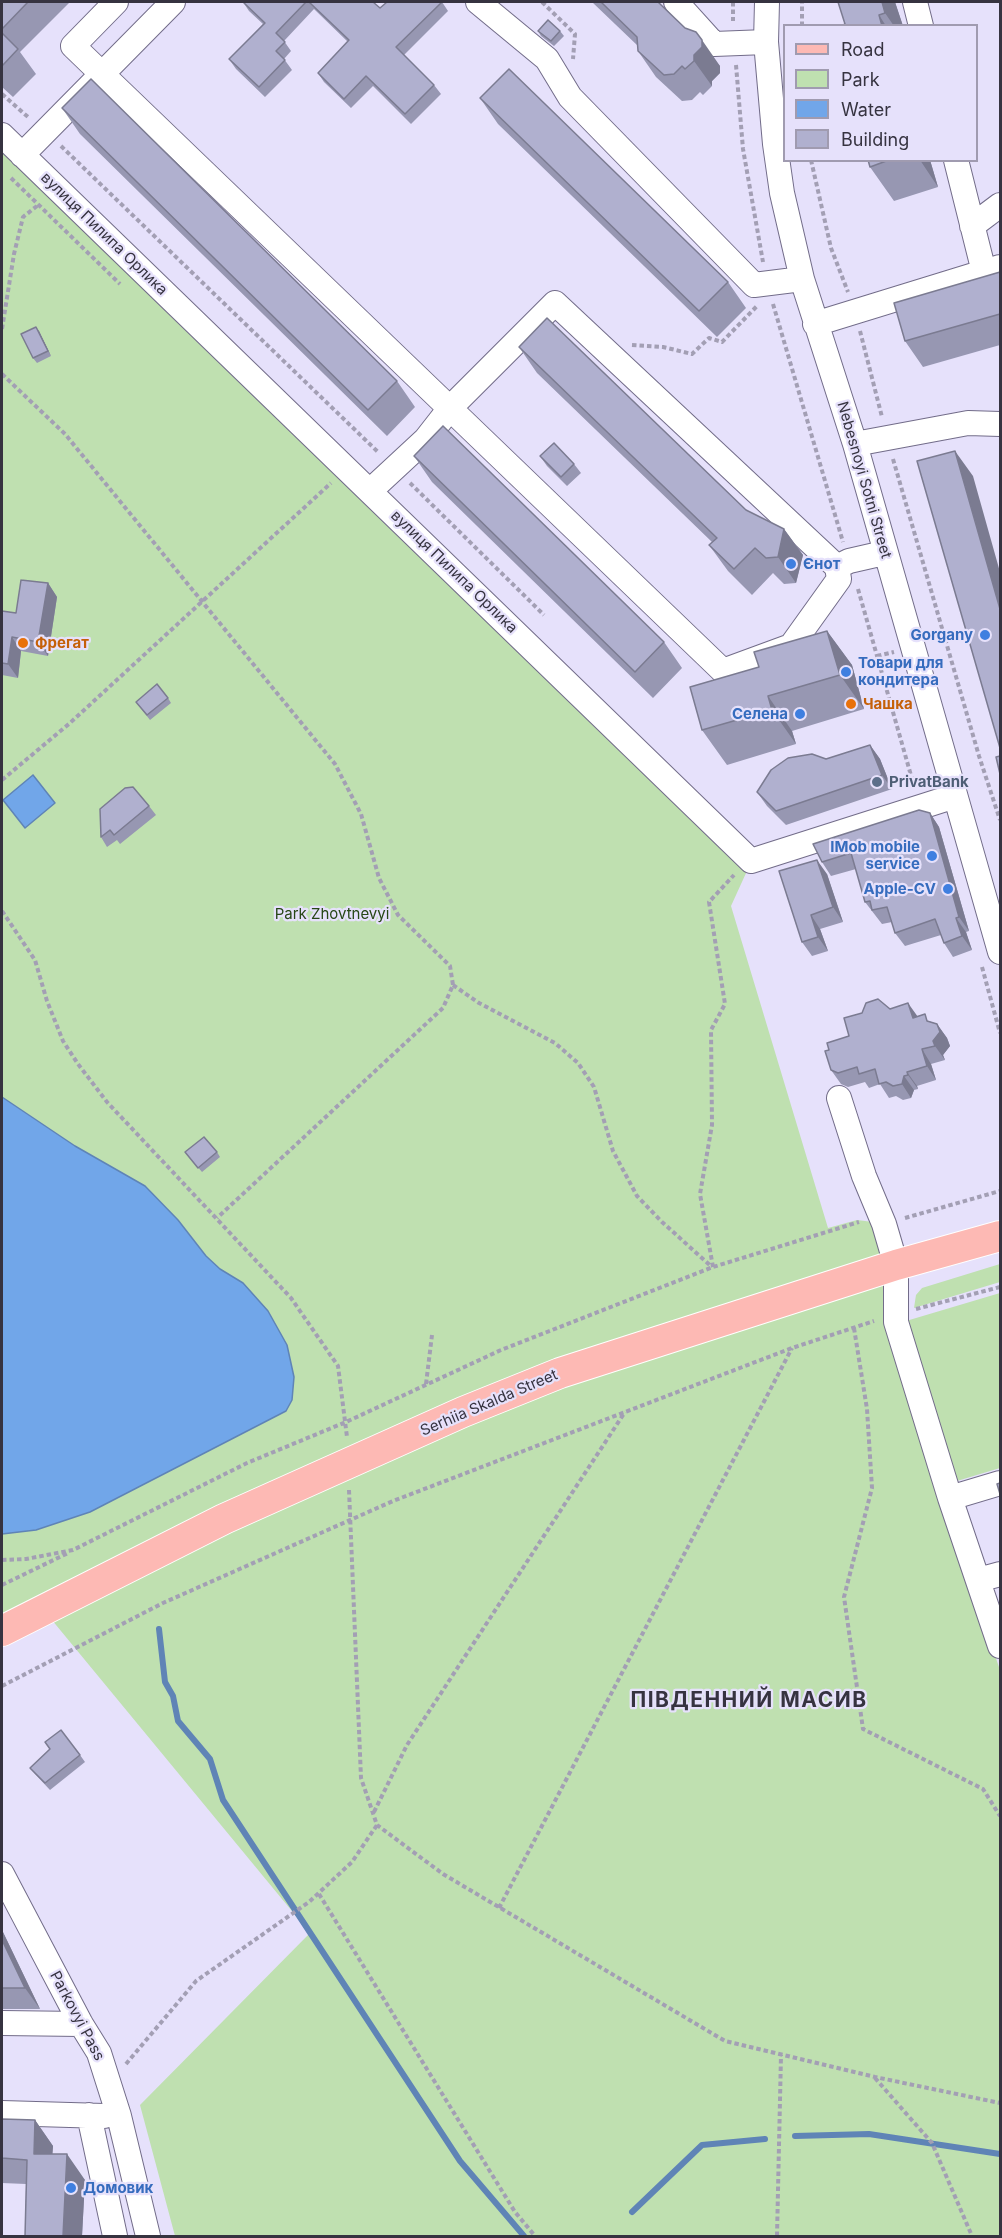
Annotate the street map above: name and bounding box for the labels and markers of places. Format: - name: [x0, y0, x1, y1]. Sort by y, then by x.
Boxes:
- place label: Єнот: [803, 555, 840, 573]
- marker: Єнот: [784, 557, 798, 571]
- place label: Gorgany: [911, 626, 973, 644]
- marker: Gorgany: [978, 628, 992, 642]
- place label: Фрегат: [35, 634, 89, 652]
- marker: Фрегат: [16, 636, 30, 650]
- place label: Товари для кондитера: [858, 654, 943, 689]
- marker: Товари для кондитера: [839, 665, 853, 679]
- place label: Чашка: [863, 695, 913, 713]
- marker: Чашка: [844, 697, 858, 711]
- place label: Селена: [732, 705, 788, 723]
- marker: Селена: [793, 707, 807, 721]
- place label: PrivatBank: [889, 773, 969, 791]
- marker: PrivatBank: [870, 775, 884, 789]
- place label: IMob mobile service: [830, 838, 920, 873]
- marker: IMob mobile service: [925, 849, 939, 863]
- place label: Apple-CV: [864, 880, 936, 898]
- marker: Apple-CV: [941, 882, 955, 896]
- place label: Домовик: [83, 2179, 153, 2197]
- marker: Домовик: [64, 2181, 78, 2195]

